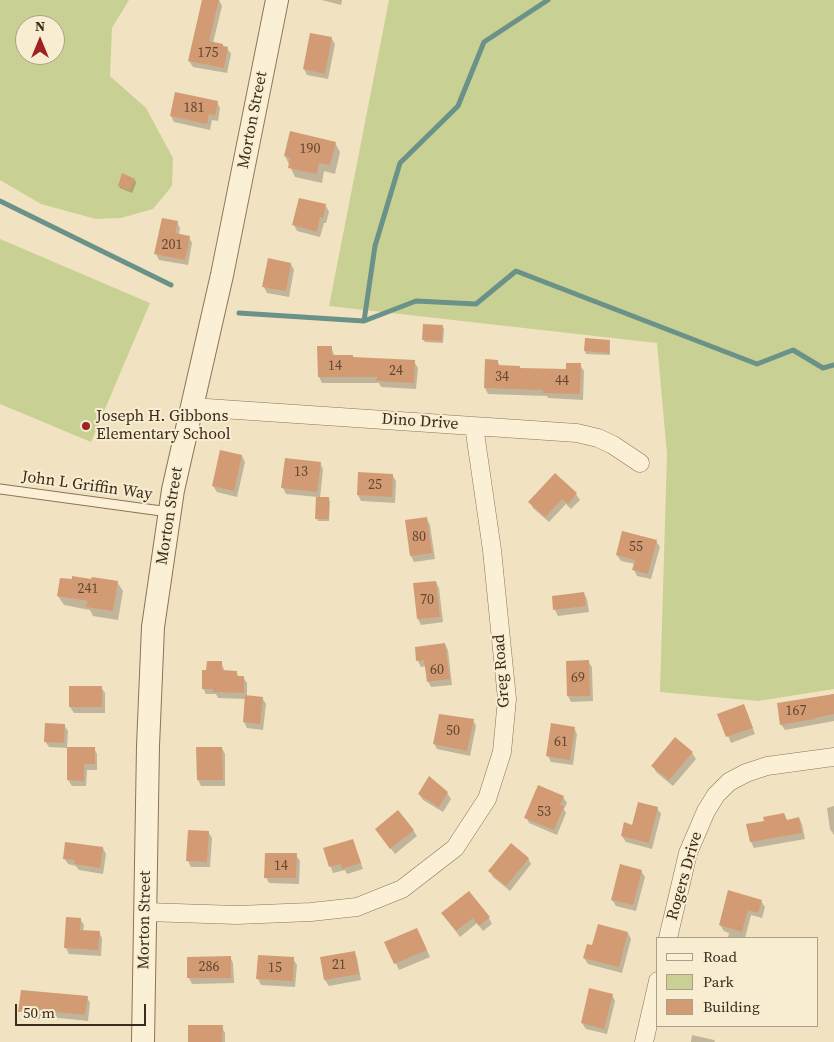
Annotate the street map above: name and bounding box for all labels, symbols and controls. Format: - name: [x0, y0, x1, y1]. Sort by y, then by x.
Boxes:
- north arrow: [15, 15, 65, 65]
- text: N: [35, 16, 45, 36]
- house number: 175: [198, 45, 218, 61]
- street label: Morton Street: [234, 70, 272, 170]
- house number: 181: [184, 100, 204, 116]
- house number: 190: [300, 141, 320, 157]
- house number: 201: [162, 237, 182, 253]
- house number: 14: [328, 358, 342, 374]
- house number: 24: [389, 363, 403, 379]
- house number: 34: [495, 369, 509, 385]
- house number: 44: [555, 373, 569, 389]
- place label: Joseph H. Gibbons Elementary School: [96, 407, 230, 445]
- street label: Dino Drive: [381, 410, 459, 434]
- marker: Joseph H. Gibbons Elementary School: [80, 420, 92, 432]
- house number: 13: [294, 464, 308, 480]
- street label: Morton Street: [153, 466, 187, 566]
- street label: John L Griffin Way: [21, 467, 153, 505]
- house number: 25: [368, 477, 382, 493]
- house number: 80: [412, 529, 426, 545]
- house number: 55: [629, 539, 643, 555]
- house number: 241: [78, 581, 98, 597]
- house number: 70: [420, 592, 434, 608]
- street label: Greg Road: [490, 633, 514, 709]
- house number: 60: [430, 662, 444, 678]
- house number: 69: [571, 670, 585, 686]
- house number: 167: [786, 703, 806, 719]
- house number: 50: [446, 723, 460, 739]
- house number: 61: [554, 734, 568, 750]
- house number: 53: [537, 804, 551, 820]
- street label: Rogers Drive: [663, 830, 707, 922]
- house number: 14: [274, 858, 288, 874]
- street label: Morton Street: [135, 870, 155, 970]
- legend: [656, 937, 819, 1027]
- text: Road: [703, 946, 737, 967]
- house number: 21: [332, 957, 346, 973]
- house number: 286: [199, 959, 219, 975]
- house number: 15: [268, 960, 282, 976]
- text: Park: [703, 971, 734, 992]
- scale bar: [18, 994, 149, 1026]
- text: Building: [703, 996, 760, 1017]
- text: 50 m: [23, 1002, 55, 1023]

